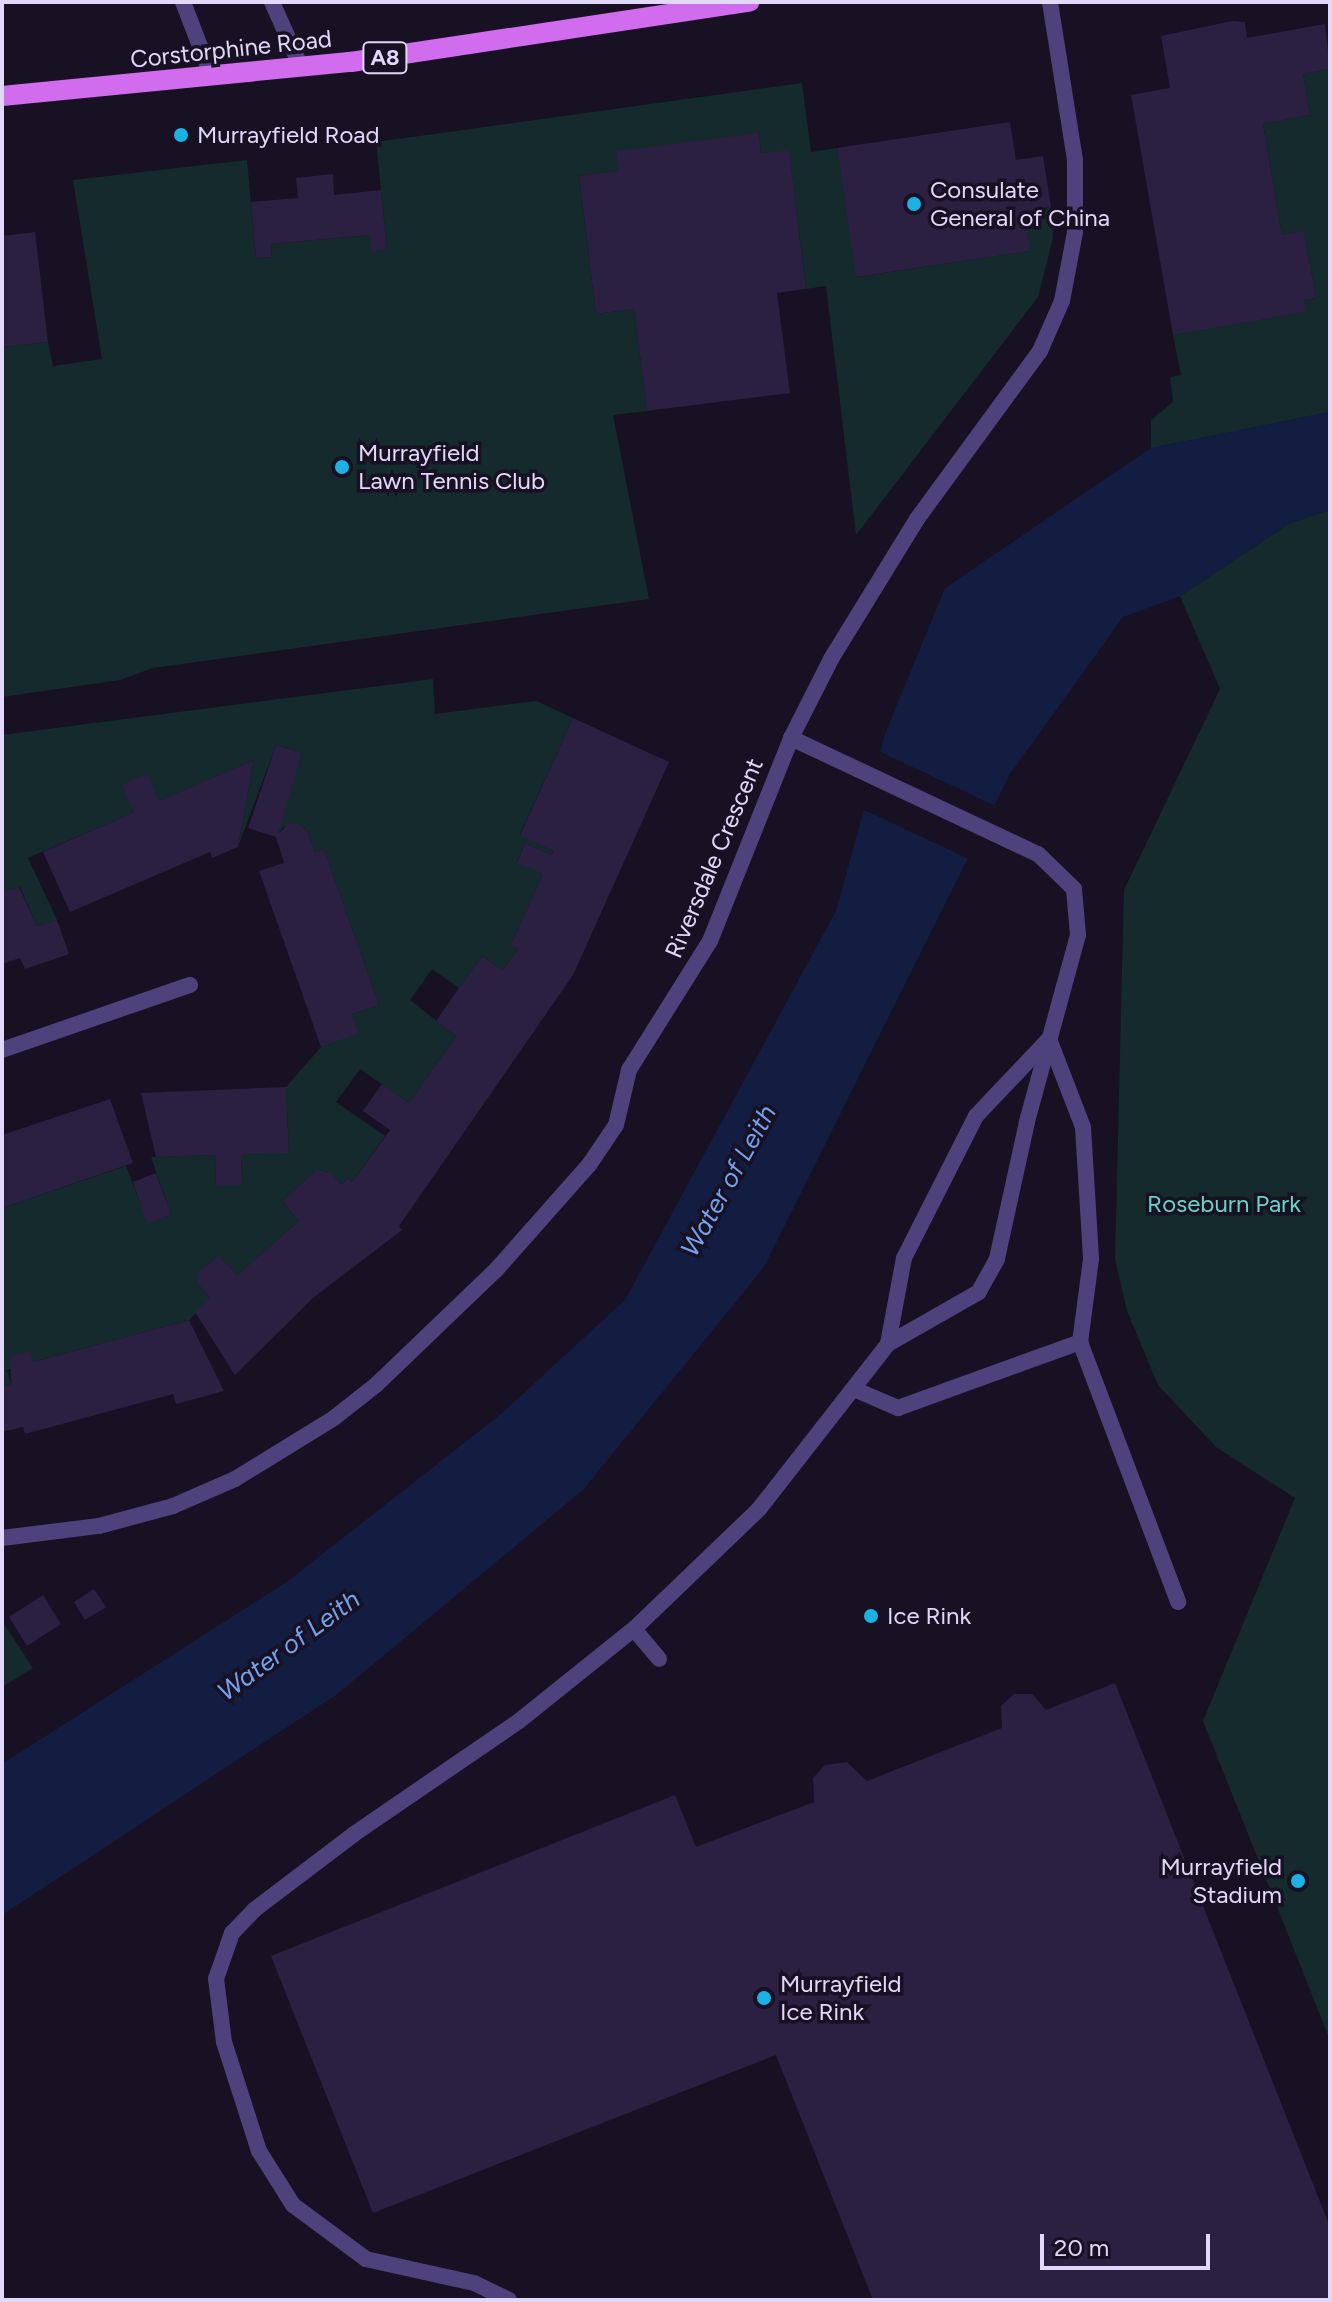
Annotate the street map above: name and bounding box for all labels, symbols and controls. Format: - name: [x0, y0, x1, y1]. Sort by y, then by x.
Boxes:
- street label: Corstorphine Road: [129, 24, 333, 74]
- road number: A8: [361, 40, 409, 76]
- place label: Murrayfield Road: [197, 121, 380, 149]
- marker: Murrayfield Road: [172, 126, 190, 144]
- place label: Consulate General of China: [930, 176, 1110, 232]
- marker: Consulate General of China: [905, 195, 923, 213]
- place label: Murrayfield Lawn Tennis Club: [358, 439, 545, 495]
- marker: Murrayfield Lawn Tennis Club: [333, 458, 351, 476]
- street label: Riversdale Crescent: [659, 754, 769, 962]
- water label: Water of Leith: [675, 1100, 783, 1262]
- park label: Roseburn Park: [1147, 1190, 1301, 1218]
- water label: Water of Leith: [212, 1584, 366, 1708]
- place label: Ice Rink: [887, 1602, 971, 1630]
- marker: Ice Rink: [862, 1607, 880, 1625]
- place label: Murrayfield Stadium: [1161, 1853, 1282, 1909]
- marker: Murrayfield Stadium: [1289, 1872, 1307, 1890]
- place label: Murrayfield Ice Rink: [780, 1970, 901, 2026]
- marker: Murrayfield Ice Rink: [755, 1989, 773, 2007]
- scale bar: [1044, 2218, 1214, 2268]
- text: 20 m: [1054, 2233, 1109, 2262]

